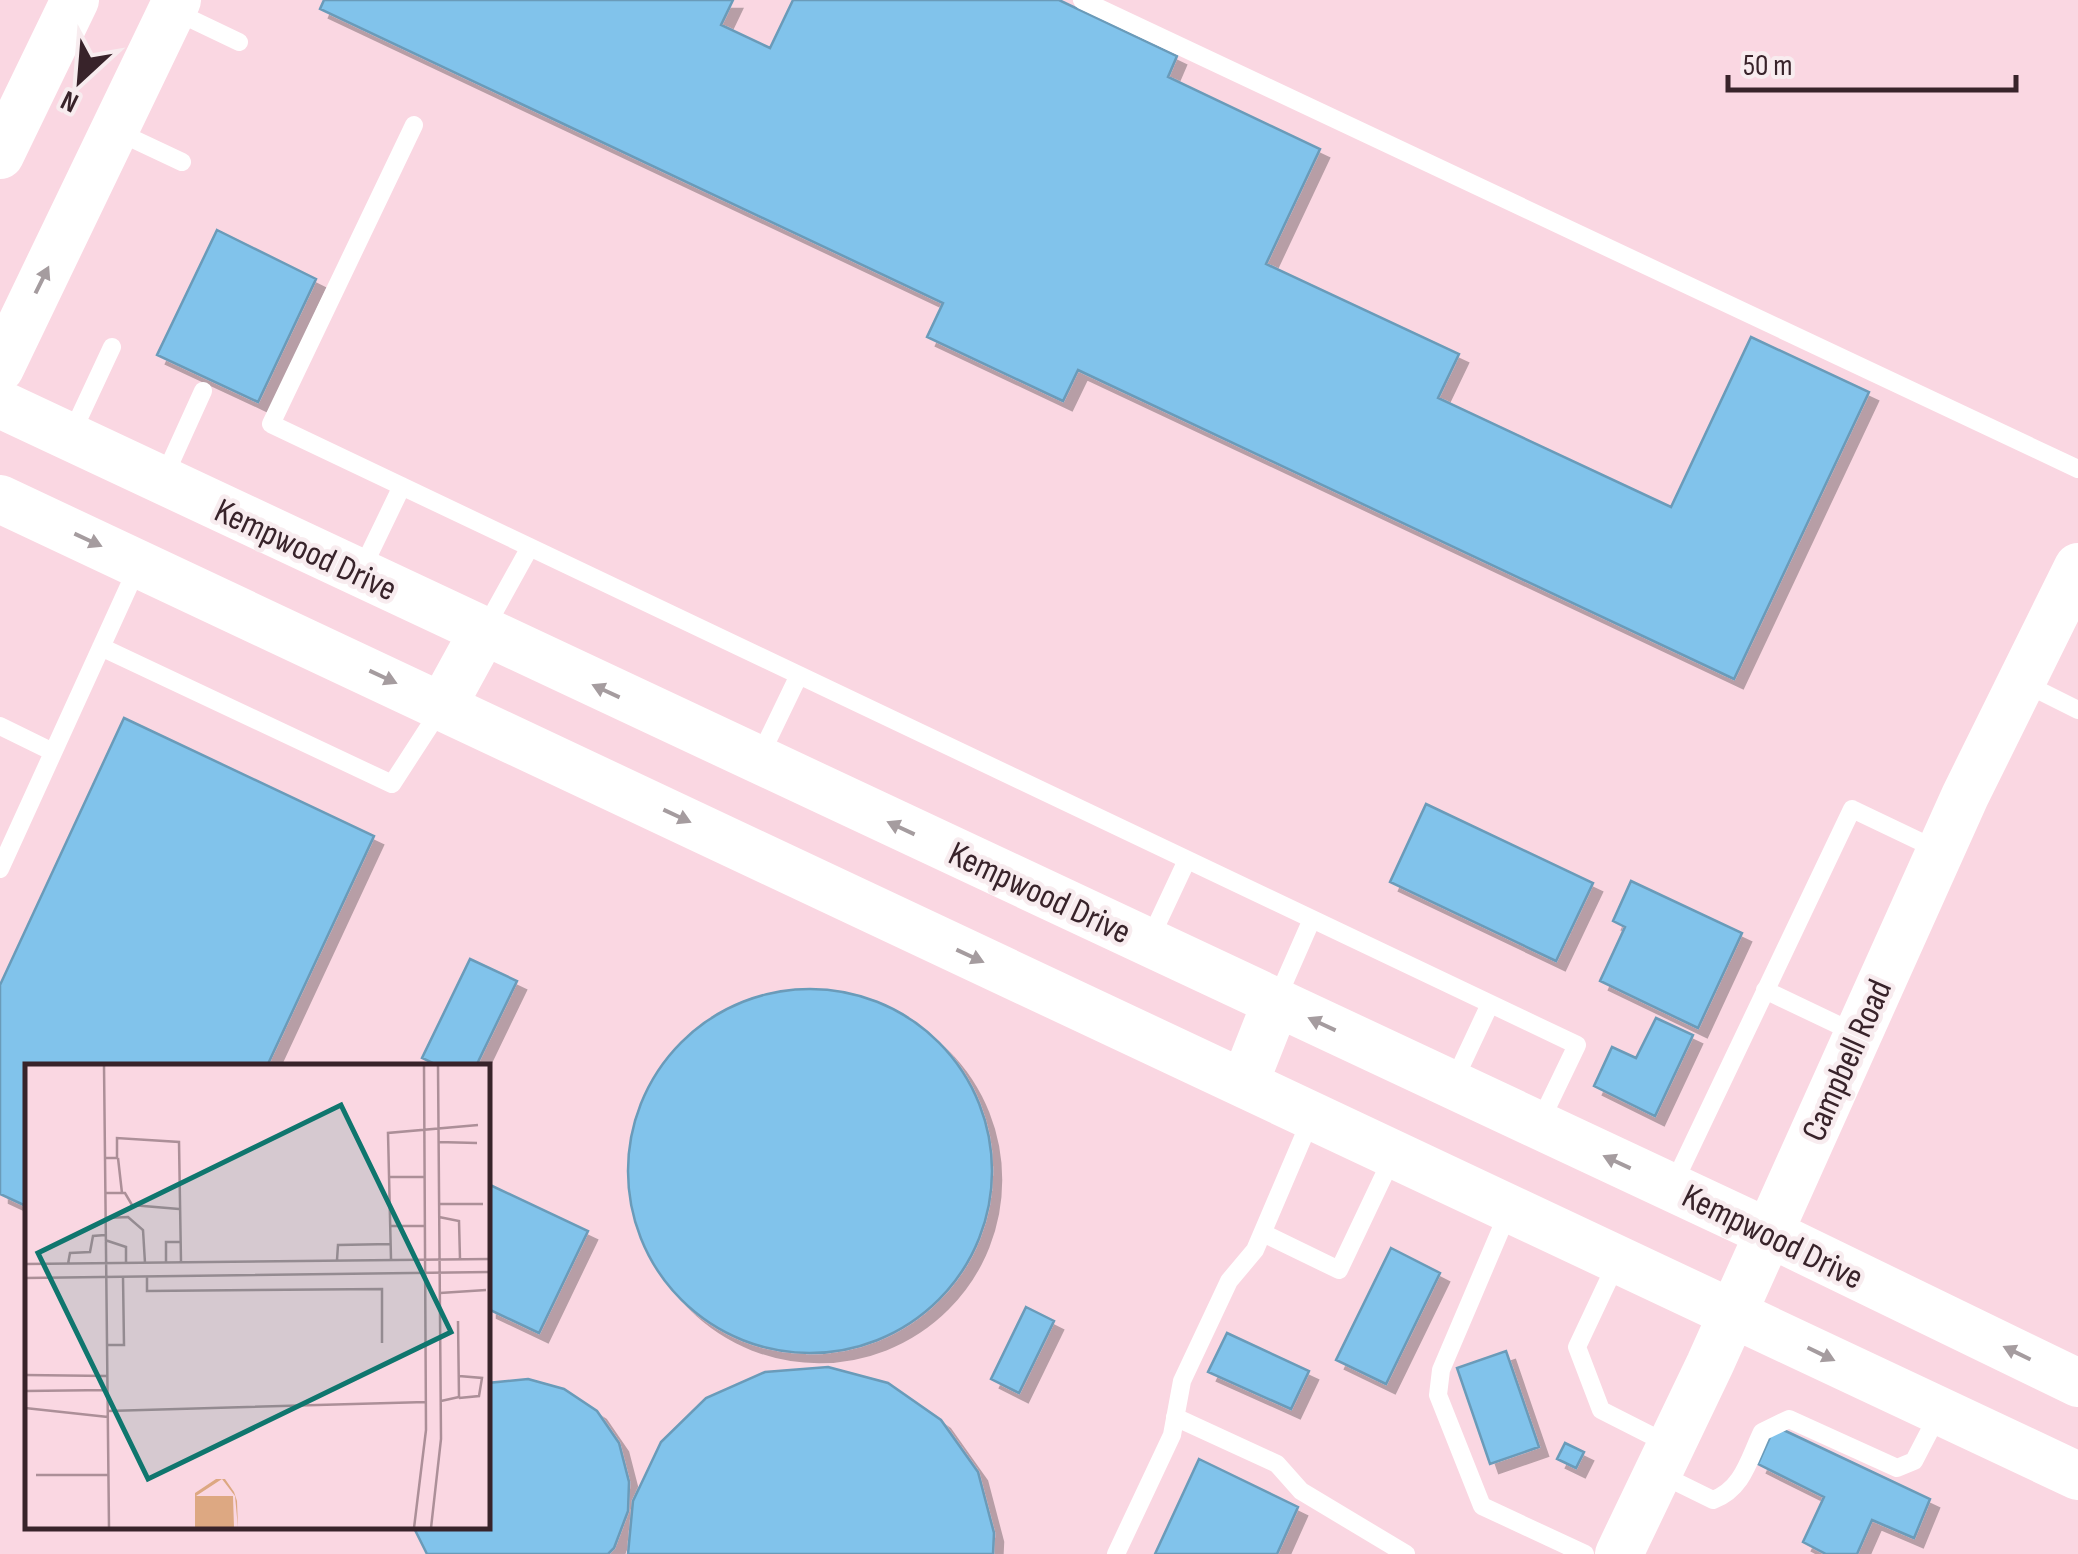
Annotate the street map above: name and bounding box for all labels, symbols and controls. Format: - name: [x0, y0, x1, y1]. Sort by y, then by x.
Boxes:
- north arrow: [30, 30, 130, 130]
- scale bar: [1728, 30, 2016, 92]
- text: 50 m: [1743, 48, 1792, 84]
- text: N: [56, 83, 84, 119]
- one-way arrow: [34, 265, 51, 294]
- street label: Kempwood Drive: [207, 489, 403, 611]
- one-way arrow: [74, 531, 103, 548]
- one-way arrow: [369, 669, 398, 686]
- one-way arrow: [591, 682, 620, 699]
- one-way arrow: [662, 808, 691, 825]
- one-way arrow: [886, 820, 916, 836]
- street label: Kempwood Drive: [941, 832, 1137, 954]
- one-way arrow: [956, 947, 985, 964]
- street label: Campbell Road: [1793, 973, 1902, 1148]
- one-way arrow: [1307, 1016, 1336, 1033]
- inset map: [25, 1064, 490, 1529]
- one-way arrow: [1602, 1153, 1631, 1170]
- street label: Kempwood Drive: [1675, 1175, 1870, 1300]
- one-way arrow: [1807, 1345, 1836, 1362]
- one-way arrow: [2002, 1345, 2031, 1362]

